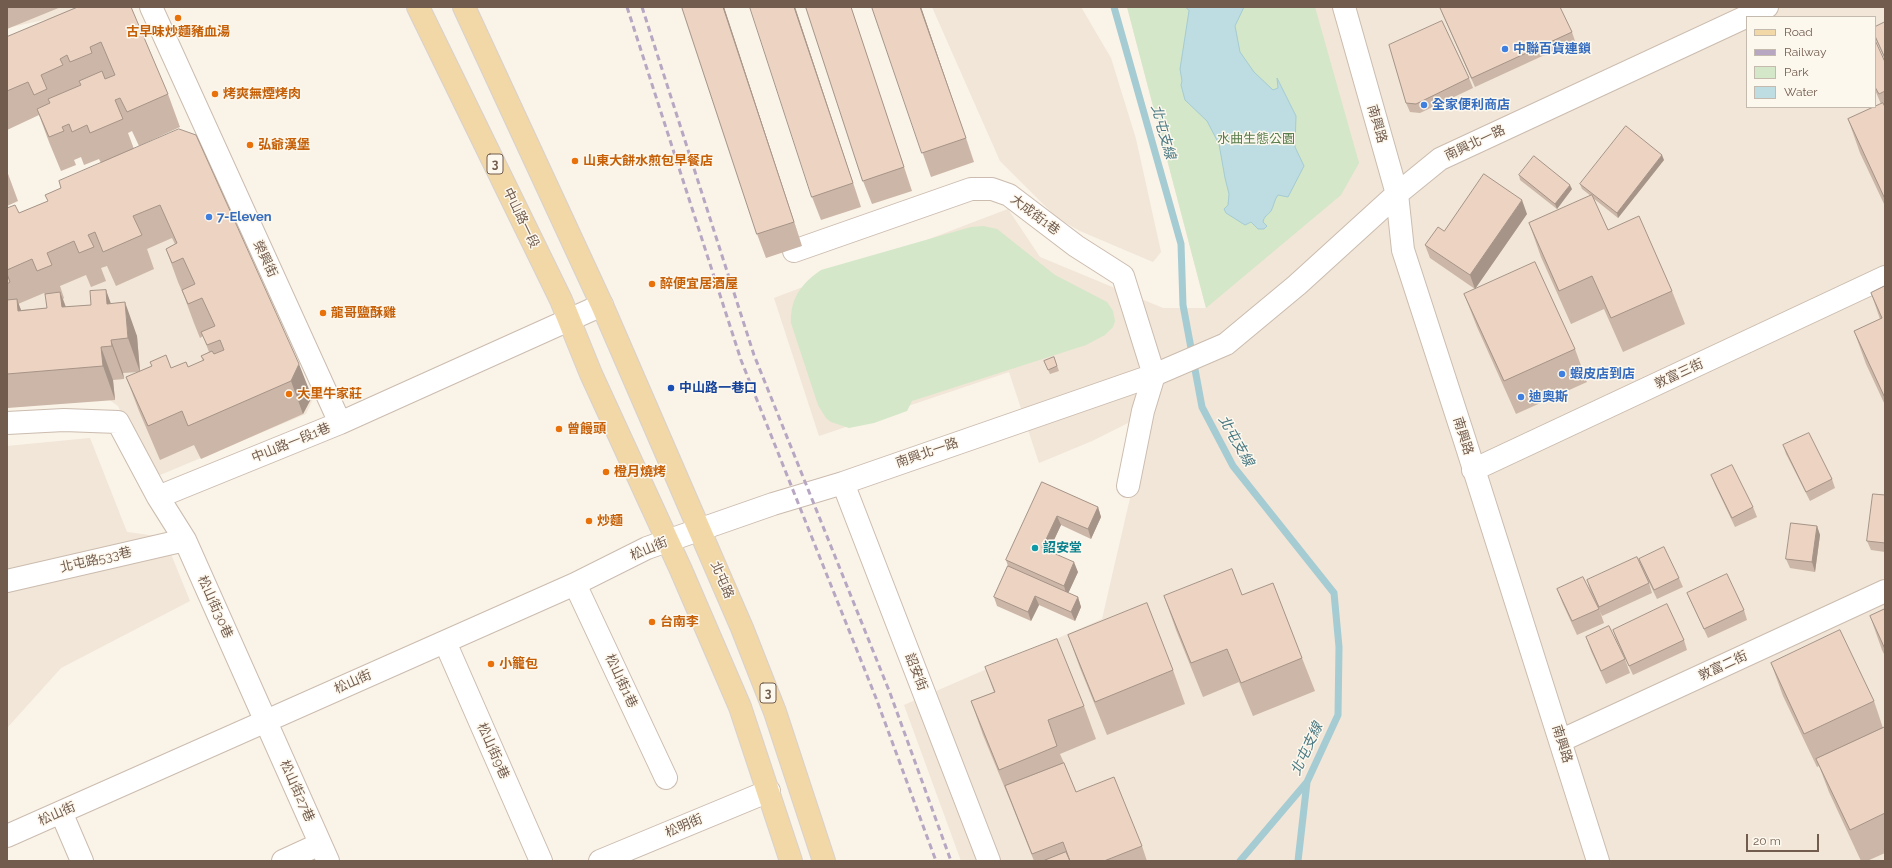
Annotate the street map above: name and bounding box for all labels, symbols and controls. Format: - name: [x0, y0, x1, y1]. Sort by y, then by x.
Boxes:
- marker: 古早味炒麵豬血湯: [173, 13, 183, 23]
- legend: [1746, 16, 1876, 108]
- place label: 古早味炒麵豬血湯: [126, 24, 230, 40]
- text: Road: [1784, 25, 1813, 39]
- place label: 中聯百貨連鎖: [1513, 41, 1591, 57]
- marker: 中聯百貨連鎖: [1500, 44, 1510, 54]
- text: Railway: [1784, 45, 1826, 59]
- text: Park: [1784, 65, 1809, 79]
- text: Water: [1784, 85, 1818, 99]
- place label: 烤爽無煙烤肉: [223, 86, 301, 102]
- marker: 烤爽無煙烤肉: [210, 89, 220, 99]
- place label: 全家便利商店: [1432, 97, 1510, 113]
- marker: 全家便利商店: [1419, 100, 1429, 110]
- water label: 北屯支線: [1147, 103, 1179, 161]
- street label: 南興路: [1364, 103, 1390, 145]
- street label: 南興北一路: [1442, 122, 1508, 164]
- park label: 水曲生態公園: [1217, 131, 1295, 147]
- place label: 弘爺漢堡: [258, 137, 310, 153]
- marker: 弘爺漢堡: [245, 140, 255, 150]
- place label: 山東大餅水煎包早餐店: [583, 153, 713, 169]
- road number: 3: [487, 154, 503, 174]
- marker: 山東大餅水煎包早餐店: [570, 156, 580, 166]
- street label: 中山路一段: [500, 185, 542, 251]
- street label: 大成街1巷: [1007, 191, 1063, 239]
- place label: 7-Eleven: [217, 209, 272, 225]
- marker: 7-Eleven: [204, 212, 214, 222]
- street label: 榮興街: [250, 238, 280, 280]
- place label: 醉便宜居酒屋: [660, 276, 738, 292]
- marker: 醉便宜居酒屋: [647, 279, 657, 289]
- place label: 龍哥鹽酥雞: [331, 305, 396, 321]
- marker: 龍哥鹽酥雞: [318, 308, 328, 318]
- street label: 敦富三街: [1652, 356, 1706, 392]
- place label: 蝦皮店到店: [1570, 366, 1635, 382]
- marker: 蝦皮店到店: [1557, 369, 1567, 379]
- place label: 中山路一巷口: [679, 380, 757, 396]
- marker: 中山路一巷口: [666, 383, 676, 393]
- place label: 大里牛家莊: [297, 386, 362, 402]
- marker: 大里牛家莊: [284, 389, 294, 399]
- place label: 迪奧斯: [1529, 389, 1568, 405]
- marker: 迪奧斯: [1516, 392, 1526, 402]
- water label: 北屯支線: [1215, 413, 1257, 469]
- street label: 南興路: [1450, 415, 1476, 457]
- street label: 中山路一段1巷: [249, 420, 333, 466]
- place label: 曾饅頭: [567, 421, 606, 437]
- marker: 曾饅頭: [554, 424, 564, 434]
- street label: 南興北一路: [894, 435, 960, 471]
- place label: 橙月燒烤: [614, 464, 666, 480]
- marker: 橙月燒烤: [601, 467, 611, 477]
- place label: 炒麵: [597, 513, 623, 529]
- marker: 炒麵: [584, 516, 594, 526]
- street label: 松山街: [628, 534, 670, 564]
- place label: 詔安堂: [1043, 540, 1082, 556]
- marker: 詔安堂: [1030, 543, 1040, 553]
- street label: 北屯路533巷: [59, 544, 133, 576]
- street label: 北屯路: [707, 559, 737, 601]
- street label: 松山街30巷: [194, 573, 236, 641]
- place label: 台南李: [660, 614, 699, 630]
- marker: 台南李: [647, 617, 657, 627]
- street label: 敦富二街: [1696, 648, 1750, 684]
- street label: 詔安街: [902, 651, 930, 693]
- street label: 松山街1巷: [602, 652, 640, 710]
- place label: 小籠包: [499, 656, 538, 672]
- marker: 小籠包: [486, 659, 496, 669]
- street label: 松山街: [332, 667, 374, 697]
- road number: 3: [760, 683, 776, 703]
- water label: 北屯支線: [1288, 720, 1326, 778]
- street label: 松山街9巷: [474, 721, 512, 781]
- street label: 南興路: [1549, 723, 1575, 765]
- street label: 松山街27巷: [277, 758, 317, 824]
- street label: 松山街: [36, 799, 78, 829]
- street label: 松明街: [663, 811, 705, 841]
- scale bar: [1748, 826, 1821, 852]
- text: 20 m: [1753, 834, 1781, 848]

